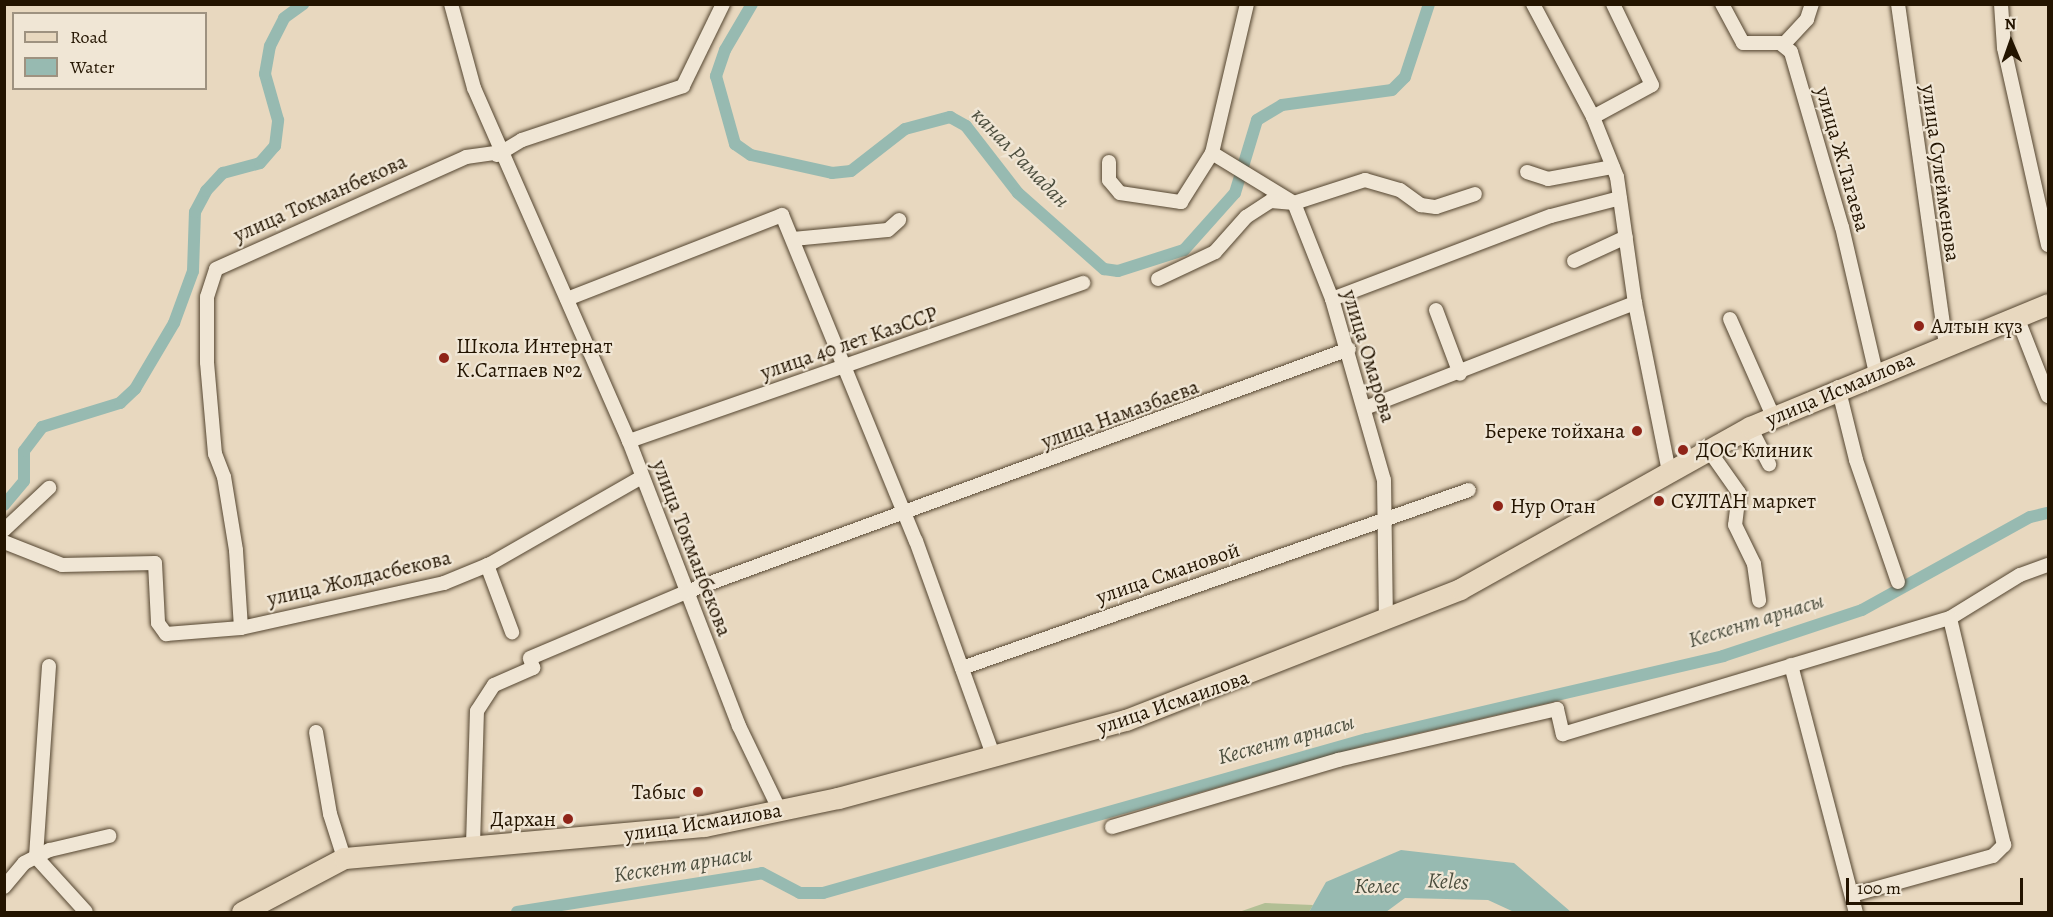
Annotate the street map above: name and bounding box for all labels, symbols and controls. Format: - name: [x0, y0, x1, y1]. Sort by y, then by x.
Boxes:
- legend: [12, 12, 207, 90]
- north arrow: [1981, 12, 2041, 72]
- text: N: [2004, 13, 2017, 35]
- text: Road: [70, 25, 107, 49]
- text: Water: [70, 55, 115, 79]
- street label: улица Сулейменова: [1916, 83, 1966, 263]
- street label: улица Ж.Тагаева: [1810, 84, 1876, 234]
- water label: канал Рамадан: [965, 102, 1075, 214]
- street label: улица Токманбекова: [230, 148, 410, 248]
- street label: улица Омарова: [1337, 287, 1401, 425]
- street label: улица 40 лет КазССР: [757, 301, 941, 385]
- place label: Алтын күз: [1931, 313, 2023, 339]
- marker: Алтын күз: [1912, 319, 1926, 333]
- place label: Школа Интернат К.Сатпаев №2: [456, 333, 613, 383]
- street label: улица Исмаилова: [1762, 346, 1918, 432]
- marker: Школа Интернат К.Сатпаев №2: [437, 351, 451, 365]
- street label: улица Намазбаева: [1038, 374, 1202, 454]
- place label: Береке тойхана: [1484, 418, 1625, 444]
- marker: Береке тойхана: [1630, 424, 1644, 438]
- place label: ДОС Клиник: [1696, 437, 1813, 463]
- marker: ДОС Клиник: [1674, 441, 1692, 459]
- street label: улица Токманбекова: [647, 456, 737, 640]
- place label: СҰЛТАН маркет: [1671, 488, 1816, 514]
- place label: Нур Отан: [1510, 493, 1596, 519]
- marker: СҰЛТАН маркет: [1652, 494, 1666, 508]
- marker: Нур Отан: [1491, 499, 1505, 513]
- street label: улица Смановой: [1093, 537, 1243, 609]
- street label: улица Жолдасбекова: [265, 545, 453, 611]
- water label: Кескент арнасы: [1685, 588, 1827, 654]
- street label: улица Исмаилова: [1094, 664, 1252, 740]
- water label: Кескент арнасы: [1215, 709, 1357, 771]
- place label: Табыс: [632, 779, 686, 805]
- marker: Табыс: [691, 785, 705, 799]
- street label: улица Исмаилова: [622, 797, 784, 847]
- place label: Дархан: [490, 806, 556, 832]
- marker: Дархан: [561, 812, 575, 826]
- water label: Кескент арнасы: [612, 841, 754, 889]
- scale bar: [1849, 866, 2026, 904]
- water label: Keles: [1427, 868, 1469, 896]
- water label: Келес: [1354, 874, 1400, 900]
- text: 100 m: [1857, 876, 1901, 900]

